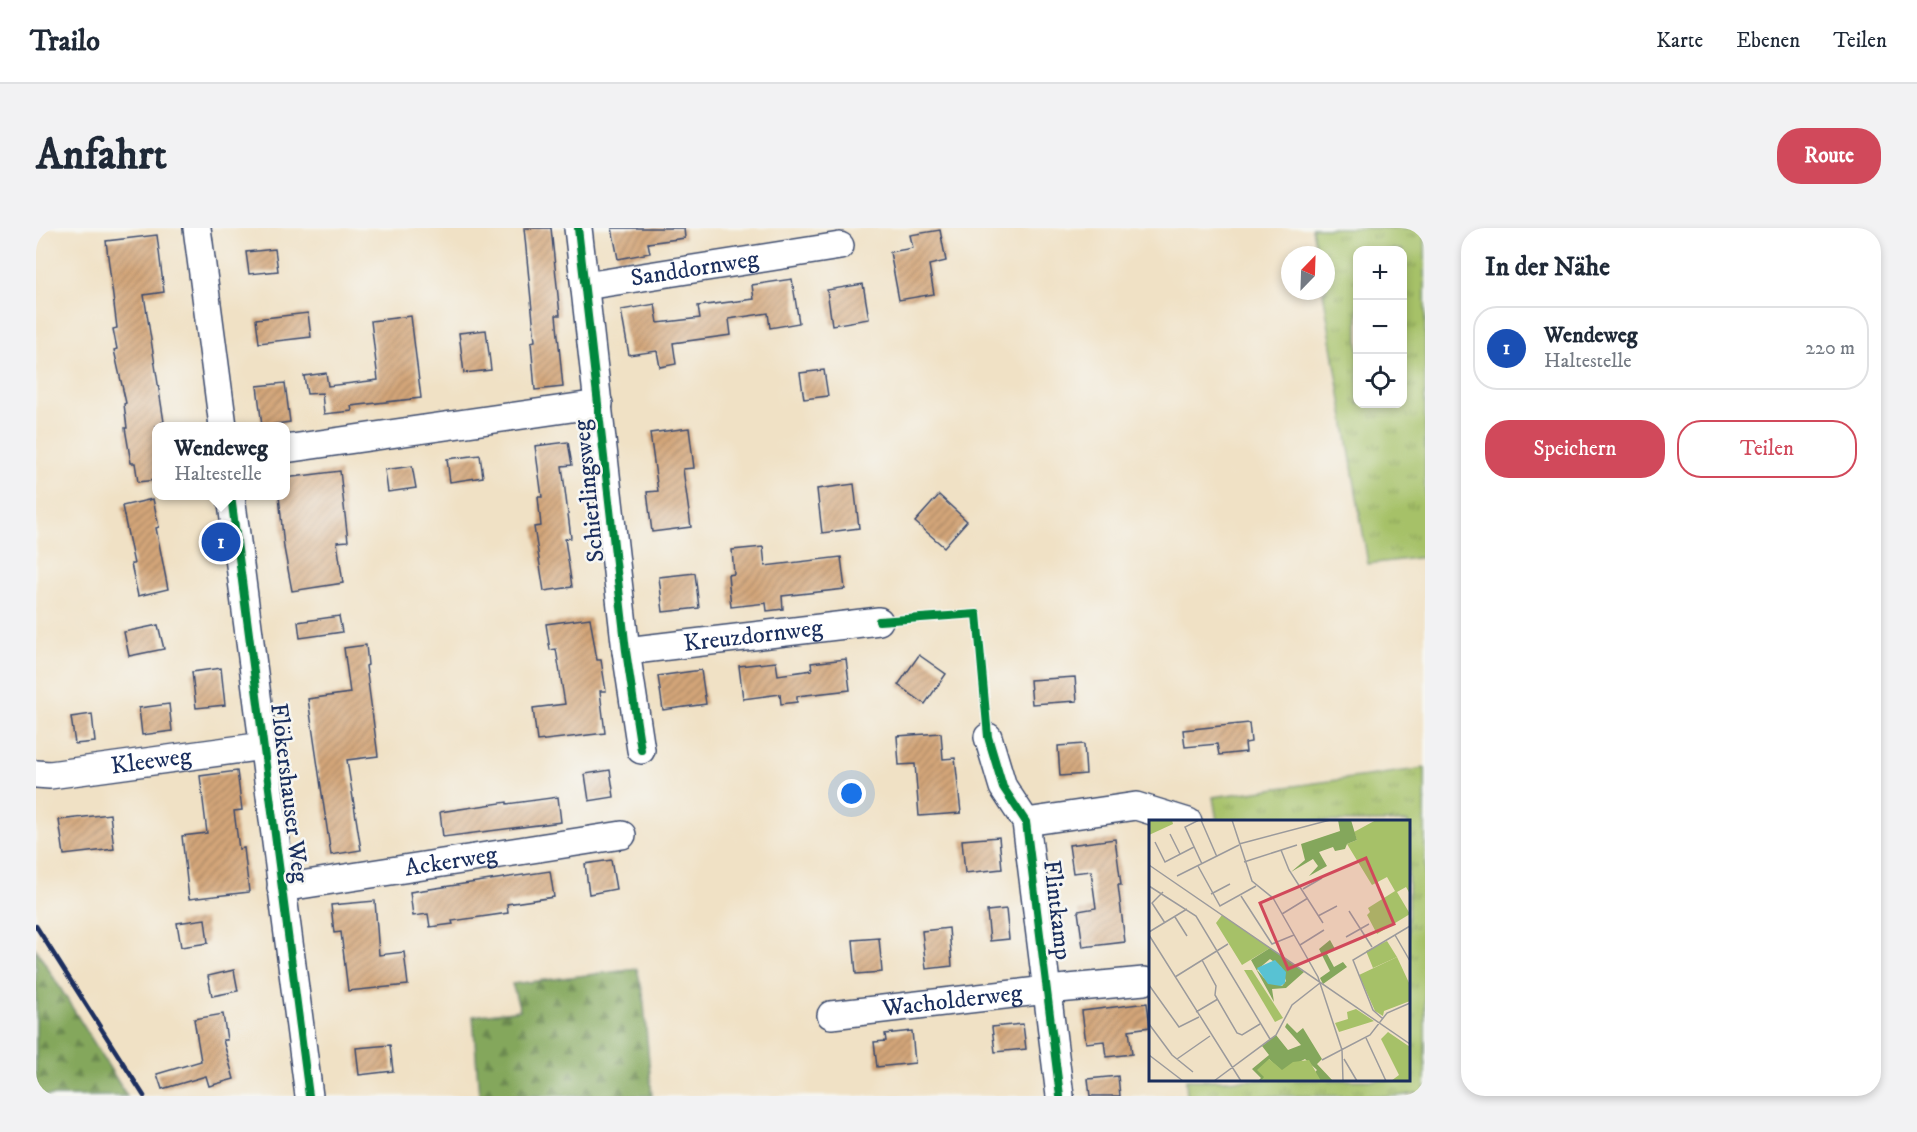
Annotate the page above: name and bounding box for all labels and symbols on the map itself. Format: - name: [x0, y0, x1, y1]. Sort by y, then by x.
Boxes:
- street label: Sanddornweg: [629, 244, 761, 294]
- north arrow: [1281, 246, 1335, 300]
- street label: Schierlingsweg: [567, 418, 611, 564]
- pin: 1: [202, 520, 240, 564]
- street label: Kreuzdornweg: [682, 613, 825, 659]
- street label: Flökershauser Weg: [263, 701, 315, 885]
- street label: Kleeweg: [109, 741, 193, 782]
- your location: [837, 779, 866, 808]
- inset map: [1149, 820, 1410, 1081]
- street label: Ackerweg: [403, 840, 500, 884]
- street label: Flintkamp: [1036, 858, 1078, 962]
- street label: Wacholderweg: [880, 978, 1024, 1024]

